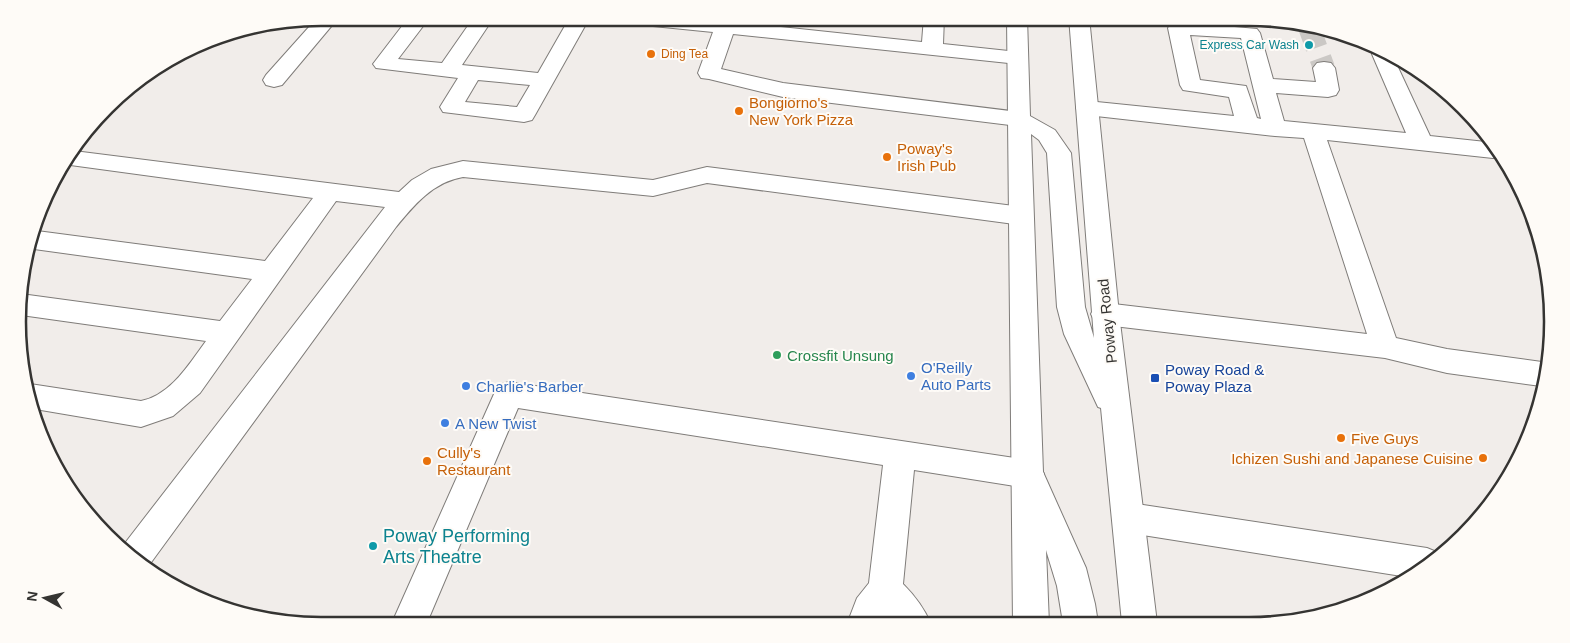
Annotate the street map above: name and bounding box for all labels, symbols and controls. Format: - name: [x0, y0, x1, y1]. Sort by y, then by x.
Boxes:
- place label: Express Car Wash: [1199, 38, 1299, 52]
- marker: Express Car Wash: [1303, 39, 1315, 51]
- place label: Ding Tea: [661, 47, 708, 61]
- marker: Ding Tea: [645, 48, 657, 60]
- place label: Bongiorno's New York Pizza: [749, 94, 854, 128]
- marker: Bongiorno's New York Pizza: [733, 105, 745, 117]
- place label: Poway's Irish Pub: [897, 140, 956, 174]
- marker: Poway's Irish Pub: [881, 151, 893, 163]
- street label: Poway Road: [1094, 278, 1120, 364]
- place label: Crossfit Unsung: [787, 347, 894, 364]
- marker: Crossfit Unsung: [771, 349, 783, 361]
- place label: O'Reilly Auto Parts: [921, 359, 991, 393]
- place label: Poway Road & Poway Plaza: [1165, 361, 1264, 395]
- marker: O'Reilly Auto Parts: [905, 370, 917, 382]
- marker: Poway Road & Poway Plaza: [1149, 372, 1161, 384]
- place label: Charlie's Barber: [476, 378, 583, 395]
- marker: Charlie's Barber: [460, 380, 472, 392]
- place label: A New Twist: [455, 415, 537, 432]
- marker: A New Twist: [439, 417, 451, 429]
- place label: Five Guys: [1351, 430, 1419, 447]
- marker: Five Guys: [1335, 432, 1347, 444]
- place label: Cully's Restaurant: [437, 444, 511, 478]
- place label: Ichizen Sushi and Japanese Cuisine: [1231, 450, 1473, 467]
- marker: Ichizen Sushi and Japanese Cuisine: [1477, 452, 1489, 464]
- marker: Cully's Restaurant: [421, 455, 433, 467]
- place label: Poway Performing Arts Theatre: [383, 526, 530, 567]
- marker: Poway Performing Arts Theatre: [367, 540, 379, 552]
- north arrow: [20, 573, 70, 623]
- text: N: [23, 590, 41, 602]

